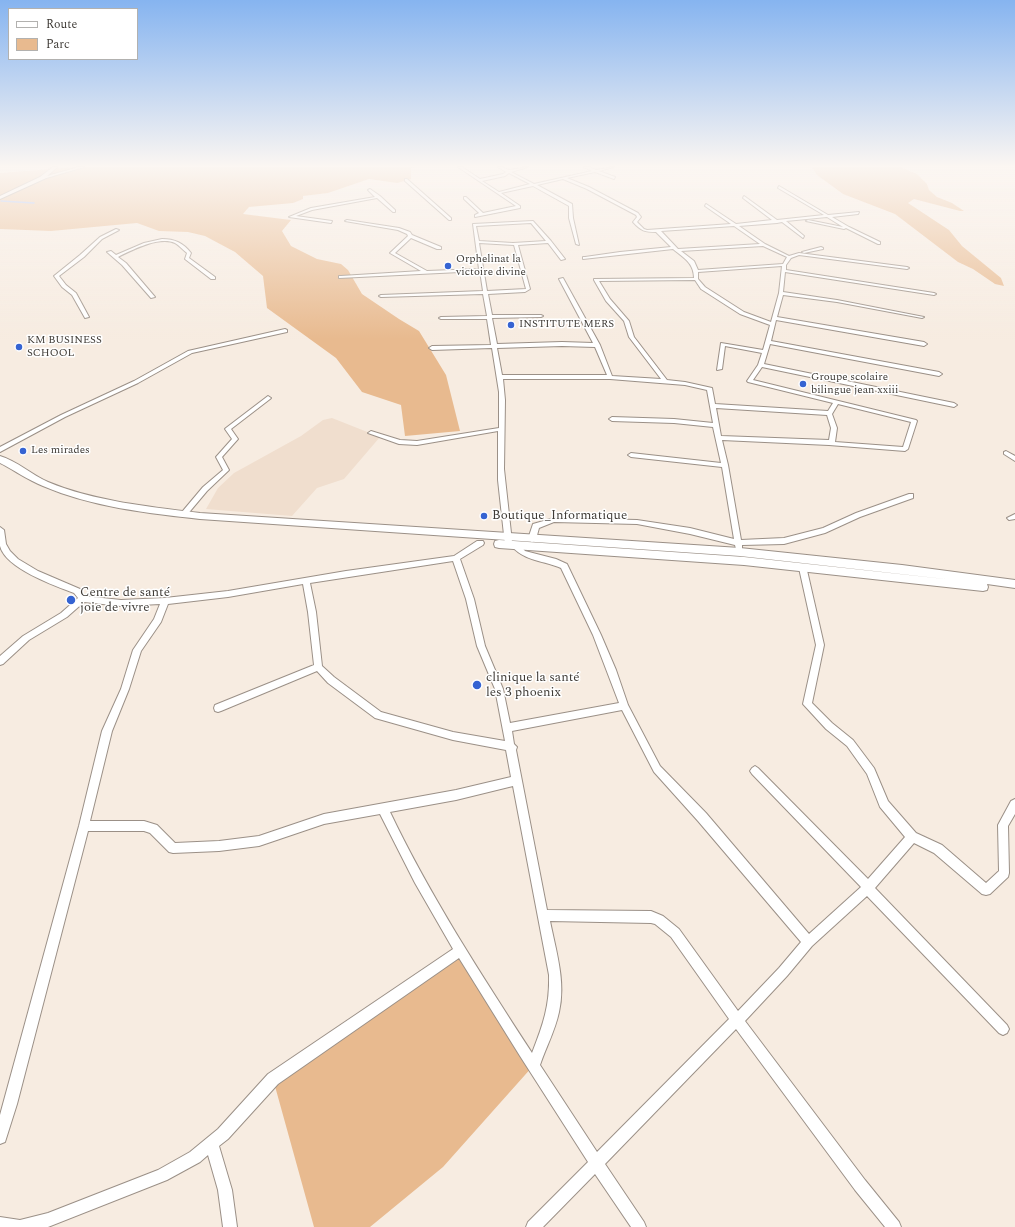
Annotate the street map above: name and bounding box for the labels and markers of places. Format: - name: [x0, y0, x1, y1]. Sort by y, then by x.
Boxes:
- place label: Orphelinat la victoire divine: [456, 253, 526, 279]
- marker: Orphelinat la victoire divine: [443, 261, 453, 271]
- place label: INSTITUTE MERS: [519, 318, 614, 332]
- marker: INSTITUTE MERS: [506, 320, 516, 330]
- place label: KM BUSINESS SCHOOL: [27, 334, 102, 360]
- marker: KM BUSINESS SCHOOL: [14, 342, 24, 352]
- place label: Groupe scolaire bilingue jean xxiii: [811, 371, 898, 397]
- marker: Groupe scolaire bilingue jean xxiii: [798, 379, 808, 389]
- place label: Les mirades: [31, 444, 90, 458]
- marker: Les mirades: [18, 446, 28, 456]
- place label: Boutique_Informatique: [492, 508, 627, 524]
- marker: Boutique_Informatique: [479, 511, 489, 521]
- place label: Centre de santé joie de vivre: [80, 585, 170, 616]
- marker: Centre de santé joie de vivre: [65, 594, 77, 606]
- place label: clinique la santé les 3 phoenix: [486, 670, 580, 701]
- marker: clinique la santé les 3 phoenix: [471, 679, 483, 691]

